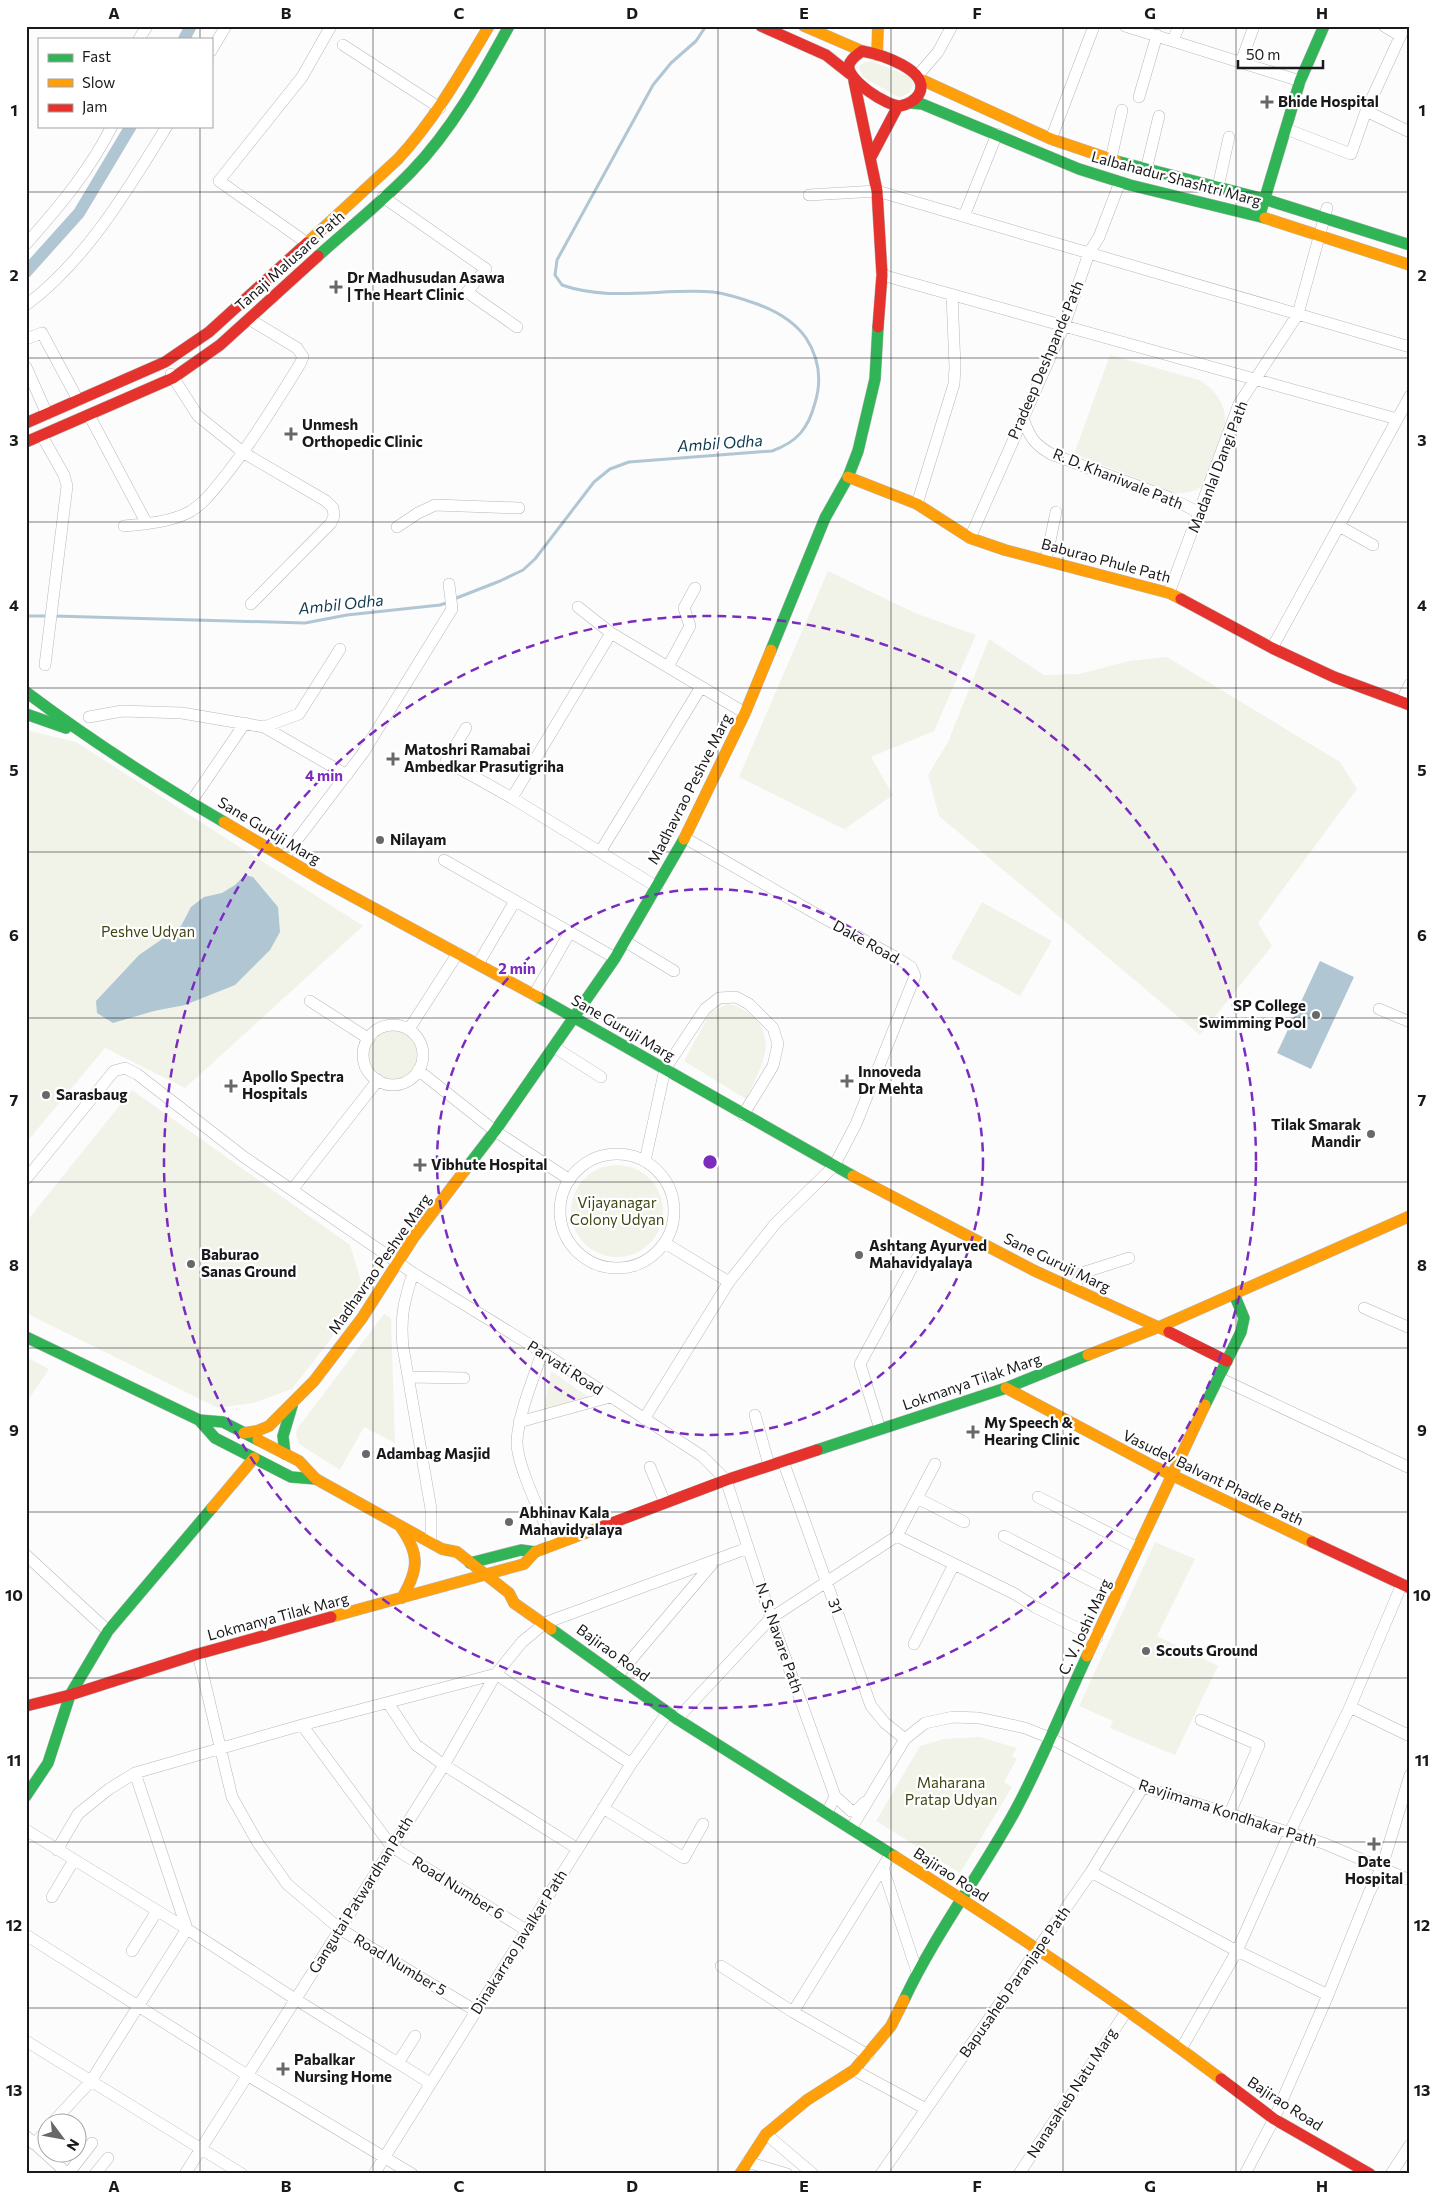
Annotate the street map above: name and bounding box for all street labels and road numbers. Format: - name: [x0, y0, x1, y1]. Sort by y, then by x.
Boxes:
- street label: Lalbahadur Shashtri Marg: [1089, 147, 1263, 209]
- street label: Tanaji Malusare Path: [231, 207, 348, 314]
- street label: Pradeep Deshpande Path: [1003, 278, 1087, 442]
- street label: Madanlal Dangi Path: [1184, 398, 1251, 535]
- street label: R. D. Khaniwale Path: [1051, 444, 1186, 512]
- street label: Baburao Phule Path: [1040, 534, 1173, 586]
- street label: Madhavrao Peshve Marg: [643, 710, 735, 867]
- street label: Sane Guruji Marg: [215, 792, 324, 868]
- street label: Dake Road: [830, 916, 903, 967]
- street label: Sane Guruji Marg: [569, 990, 678, 1064]
- street label: Madhavrao Peshve Marg: [324, 1190, 434, 1337]
- street label: Sane Guruji Marg: [1001, 1228, 1114, 1296]
- street label: Parvati Road: [524, 1336, 607, 1398]
- street label: Lokmanya Tilak Marg: [900, 1349, 1043, 1413]
- street label: Vasudev Balvant Phadke Path: [1120, 1425, 1307, 1529]
- street label: C. V. Joshi Marg: [1054, 1576, 1114, 1678]
- street label: N. S. Navare Path: [753, 1580, 807, 1695]
- street label: Lokmanya Tilak Marg: [205, 1588, 350, 1644]
- street label: 31: [825, 1596, 847, 1616]
- street label: Bajirao Road: [574, 1620, 654, 1685]
- street label: Ravjimama Kondhakar Path: [1137, 1775, 1320, 1849]
- street label: Gangutai Patwardhan Path: [304, 1812, 416, 1976]
- street label: Bajirao Road: [911, 1843, 992, 1905]
- street label: Road Number 6: [409, 1852, 508, 1923]
- street label: Dinakarrao Javalkar Path: [466, 1866, 570, 2017]
- street label: Bapusaheb Paranjape Path: [955, 1902, 1073, 2061]
- street label: Road Number 5: [351, 1929, 450, 1999]
- street label: Nanasaheb Natu Marg: [1022, 2024, 1120, 2161]
- street label: Bajirao Road: [1245, 2072, 1326, 2134]

